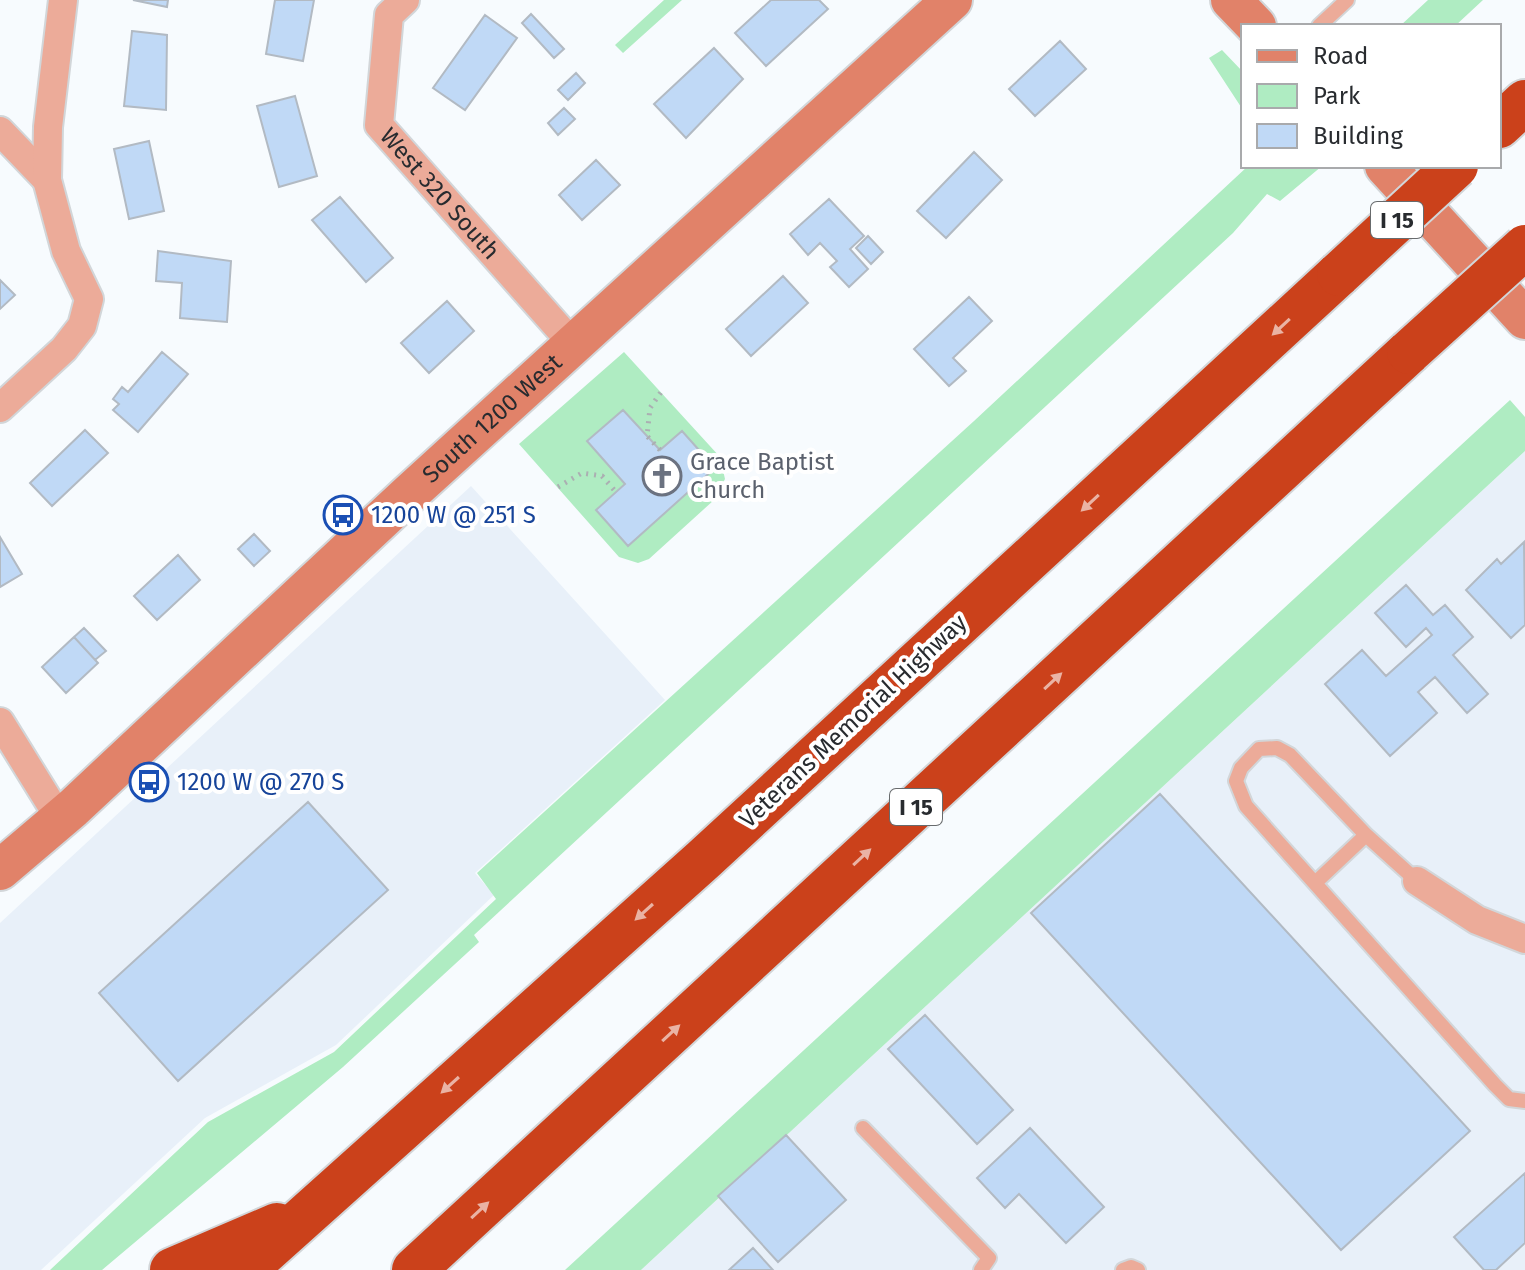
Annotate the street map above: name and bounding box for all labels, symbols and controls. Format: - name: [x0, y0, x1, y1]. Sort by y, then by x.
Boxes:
- legend: [1241, 24, 1501, 168]
- text: Road: [1313, 42, 1368, 70]
- text: Park: [1313, 82, 1361, 110]
- street label: West 320 South: [374, 122, 505, 265]
- text: Building: [1313, 122, 1403, 150]
- road number: I 15: [1371, 202, 1423, 238]
- one-way arrow: [1272, 317, 1291, 335]
- street label: South 1200 West: [417, 348, 568, 489]
- place label: Grace Baptist Church: [690, 448, 835, 504]
- church icon: Grace Baptist Church: [641, 455, 683, 497]
- bus stop icon: 1200 W @ 251 S: [322, 494, 364, 536]
- one-way arrow: [1080, 494, 1100, 512]
- place label: 1200 W @ 251 S: [371, 501, 536, 529]
- street label: Veterans Memorial Highway: [734, 608, 972, 834]
- one-way arrow: [1043, 672, 1062, 690]
- bus stop icon: 1200 W @ 270 S: [128, 761, 170, 803]
- place label: 1200 W @ 270 S: [177, 768, 344, 796]
- road number: I 15: [890, 789, 942, 825]
- one-way arrow: [852, 848, 871, 866]
- one-way arrow: [635, 903, 655, 920]
- one-way arrow: [661, 1025, 680, 1043]
- one-way arrow: [440, 1076, 460, 1093]
- one-way arrow: [470, 1201, 489, 1219]

